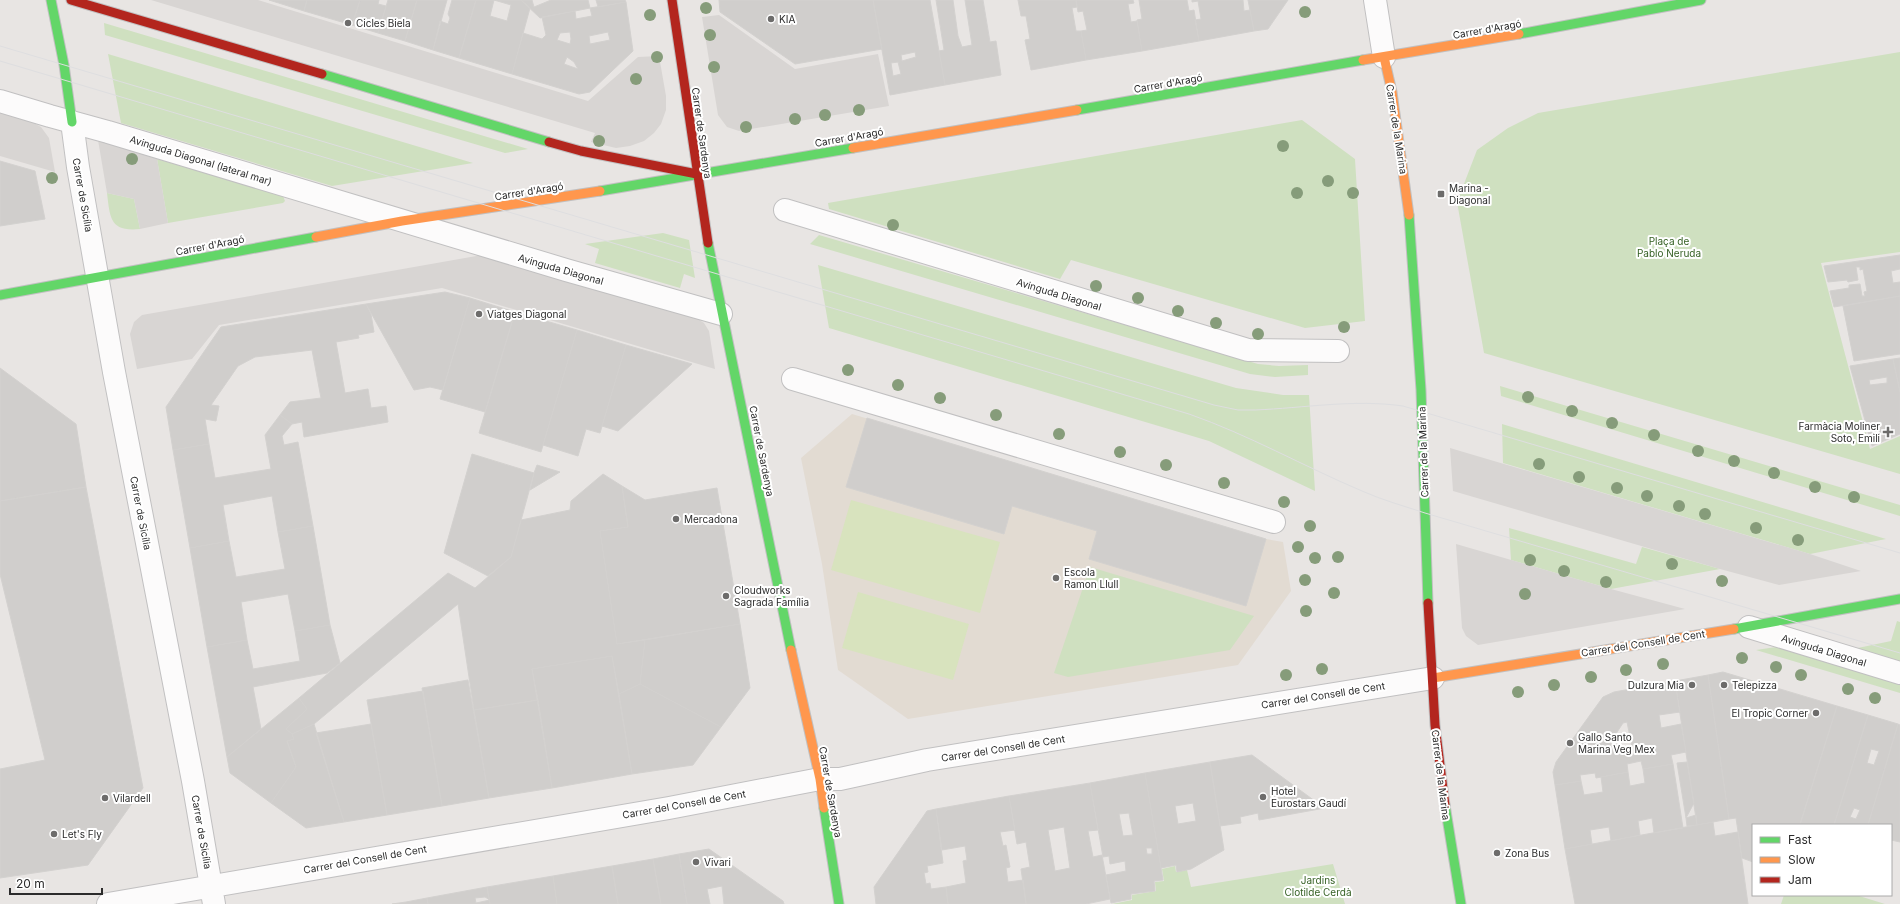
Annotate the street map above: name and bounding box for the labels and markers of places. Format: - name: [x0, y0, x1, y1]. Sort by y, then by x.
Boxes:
- place label: KIA: [779, 13, 795, 25]
- marker: KIA: [766, 14, 776, 24]
- place label: Cicles Biela: [356, 17, 411, 29]
- marker: Cicles Biela: [343, 18, 353, 28]
- place label: Marina - Diagonal: [1449, 182, 1490, 206]
- marker: Marina - Diagonal: [1436, 189, 1446, 199]
- place label: Viatges Diagonal: [487, 308, 567, 320]
- marker: Viatges Diagonal: [474, 309, 484, 319]
- place label: Farmàcia Moliner Soto, Emili: [1798, 420, 1880, 444]
- marker: Farmàcia Moliner Soto, Emili: [1883, 427, 1893, 437]
- place label: Mercadona: [684, 513, 738, 525]
- marker: Mercadona: [671, 514, 681, 524]
- place label: Escola Ramon Llull: [1064, 566, 1118, 590]
- marker: Escola Ramon Llull: [1051, 573, 1061, 583]
- place label: Cloudworks Sagrada Família: [734, 584, 809, 608]
- marker: Cloudworks Sagrada Família: [721, 591, 731, 601]
- place label: Dulzura Mia: [1628, 679, 1684, 691]
- place label: Telepizza: [1732, 679, 1777, 691]
- marker: Dulzura Mia: [1687, 680, 1697, 690]
- marker: Telepizza: [1719, 680, 1729, 690]
- place label: El Tropic Corner: [1731, 707, 1808, 719]
- marker: El Tropic Corner: [1811, 708, 1821, 718]
- place label: Gallo Santo Marina Veg Mex: [1578, 731, 1655, 755]
- marker: Gallo Santo Marina Veg Mex: [1565, 738, 1575, 748]
- place label: Hotel Eurostars Gaudí: [1271, 785, 1347, 809]
- place label: Vilardell: [113, 792, 151, 804]
- marker: Hotel Eurostars Gaudí: [1258, 792, 1268, 802]
- marker: Vilardell: [100, 793, 110, 803]
- place label: Let's Fly: [62, 828, 102, 840]
- marker: Let's Fly: [49, 829, 59, 839]
- place label: Zona Bus: [1505, 847, 1549, 859]
- marker: Zona Bus: [1492, 848, 1502, 858]
- place label: Vivari: [704, 856, 731, 868]
- marker: Vivari: [691, 857, 701, 867]

